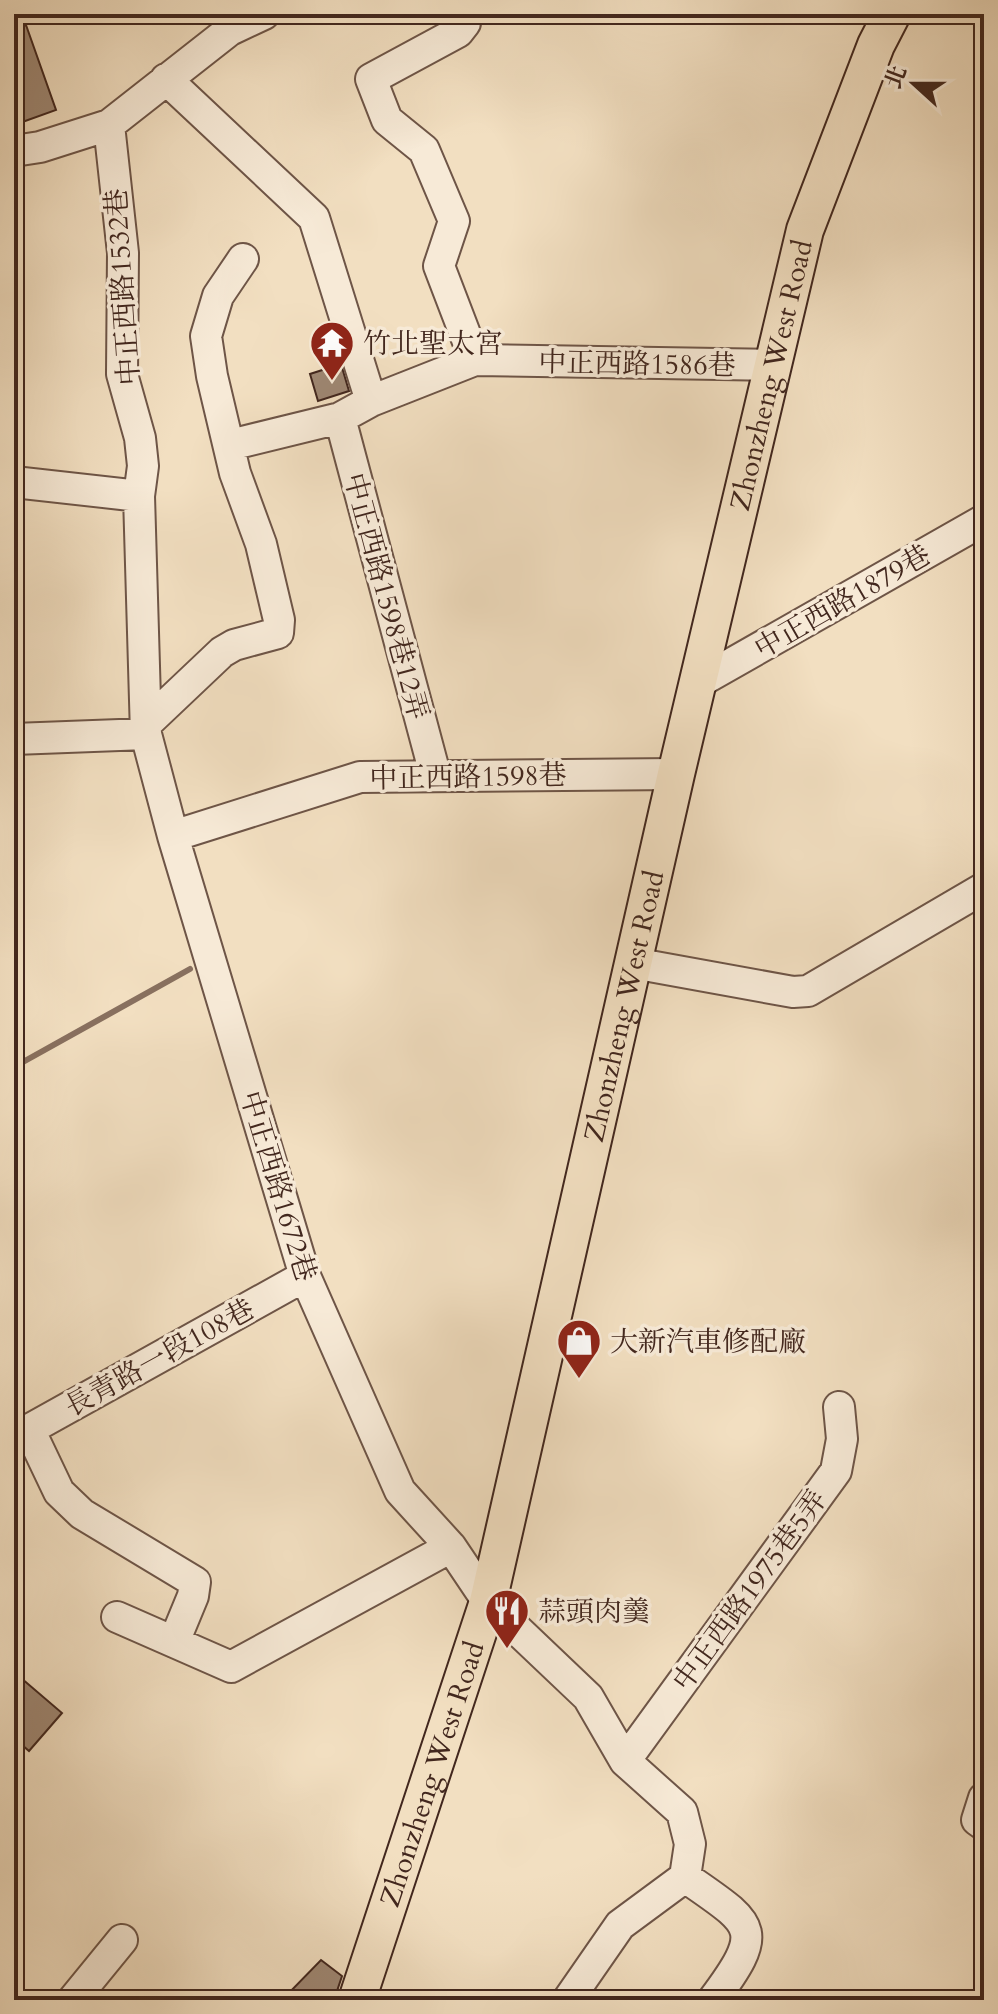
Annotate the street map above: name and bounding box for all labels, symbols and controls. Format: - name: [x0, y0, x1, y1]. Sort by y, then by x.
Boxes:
- north arrow: [874, 44, 954, 124]
- text: 北: [878, 62, 914, 93]
- street label: 中正西路1532巷: [97, 187, 149, 387]
- street label: Zhonzheng West Road: [721, 236, 822, 515]
- temple icon: 竹北聖太宮: [308, 319, 356, 382]
- place label: 竹北聖太宮: [363, 325, 503, 363]
- street label: 中正西路1586巷: [538, 343, 736, 385]
- street label: 中正西路1598巷12弄: [335, 469, 437, 724]
- street label: 中正西路1879巷: [748, 536, 937, 668]
- street label: 中正西路1598巷: [369, 756, 567, 798]
- street label: Zhonzheng West Road: [575, 867, 673, 1146]
- street label: 中正西路1672巷: [231, 1086, 325, 1286]
- street label: 長青路一段108巷: [58, 1290, 261, 1426]
- shop icon: 大新汽車修配廠: [555, 1317, 603, 1380]
- place label: 大新汽車修配廠: [610, 1323, 806, 1361]
- street label: 中正西路1975巷5弄: [664, 1482, 836, 1699]
- restaurant icon: 蒜頭肉羹: [483, 1587, 531, 1650]
- place label: 蒜頭肉羹: [538, 1593, 650, 1631]
- street label: Zhonzheng West Road: [371, 1637, 494, 1912]

